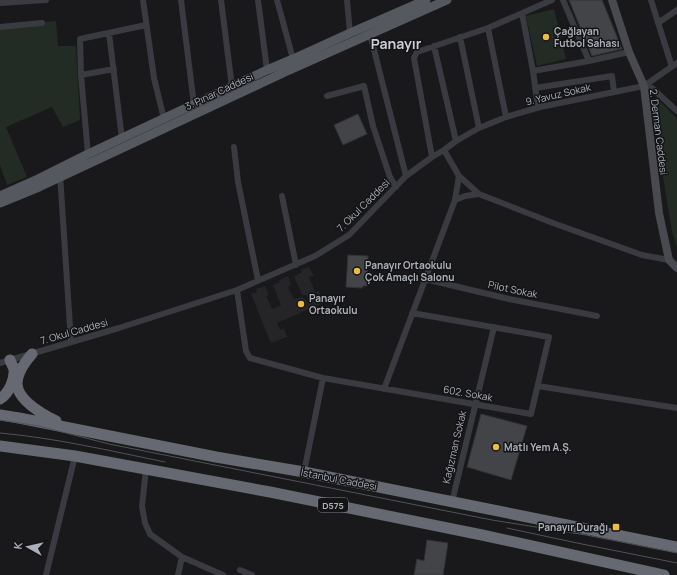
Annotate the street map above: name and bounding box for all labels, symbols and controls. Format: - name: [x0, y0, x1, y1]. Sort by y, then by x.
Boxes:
- place label: Çağlayan Futbol Sahası: [554, 24, 620, 50]
- marker: Çağlayan Futbol Sahası: [541, 32, 551, 42]
- district label: Panayır: [371, 34, 422, 53]
- street label: 3. Pınar Caddesi: [183, 69, 255, 113]
- street label: 9. Yavuz Sokak: [524, 79, 593, 108]
- street label: 2. Derman Caddesi: [647, 88, 671, 176]
- street label: 7. Okul Caddesi: [334, 176, 392, 234]
- place label: Panayır Ortaokulu Çok Amaçlı Salonu: [365, 258, 454, 284]
- marker: Panayır Ortaokulu Çok Amaçlı Salonu: [352, 266, 362, 276]
- street label: Pilot Sokak: [487, 277, 540, 301]
- place label: Panayır Ortaokulu: [309, 291, 357, 317]
- marker: Panayır Ortaokulu: [296, 299, 306, 309]
- street label: 7. Okul Caddesi: [39, 315, 109, 347]
- street label: 602. Sokak: [442, 382, 495, 404]
- street label: Kağızman Sokak: [439, 408, 469, 485]
- place label: Matlı Yem A.Ş.: [504, 440, 572, 454]
- marker: Matlı Yem A.Ş.: [491, 442, 501, 452]
- street label: İstanbul Caddesi: [300, 465, 378, 493]
- road number: D575: [318, 498, 348, 512]
- place label: Panayır Durağı: [538, 520, 608, 534]
- marker: Panayır Durağı: [611, 522, 621, 532]
- north arrow: [8, 527, 48, 567]
- text: K: [10, 540, 26, 550]

